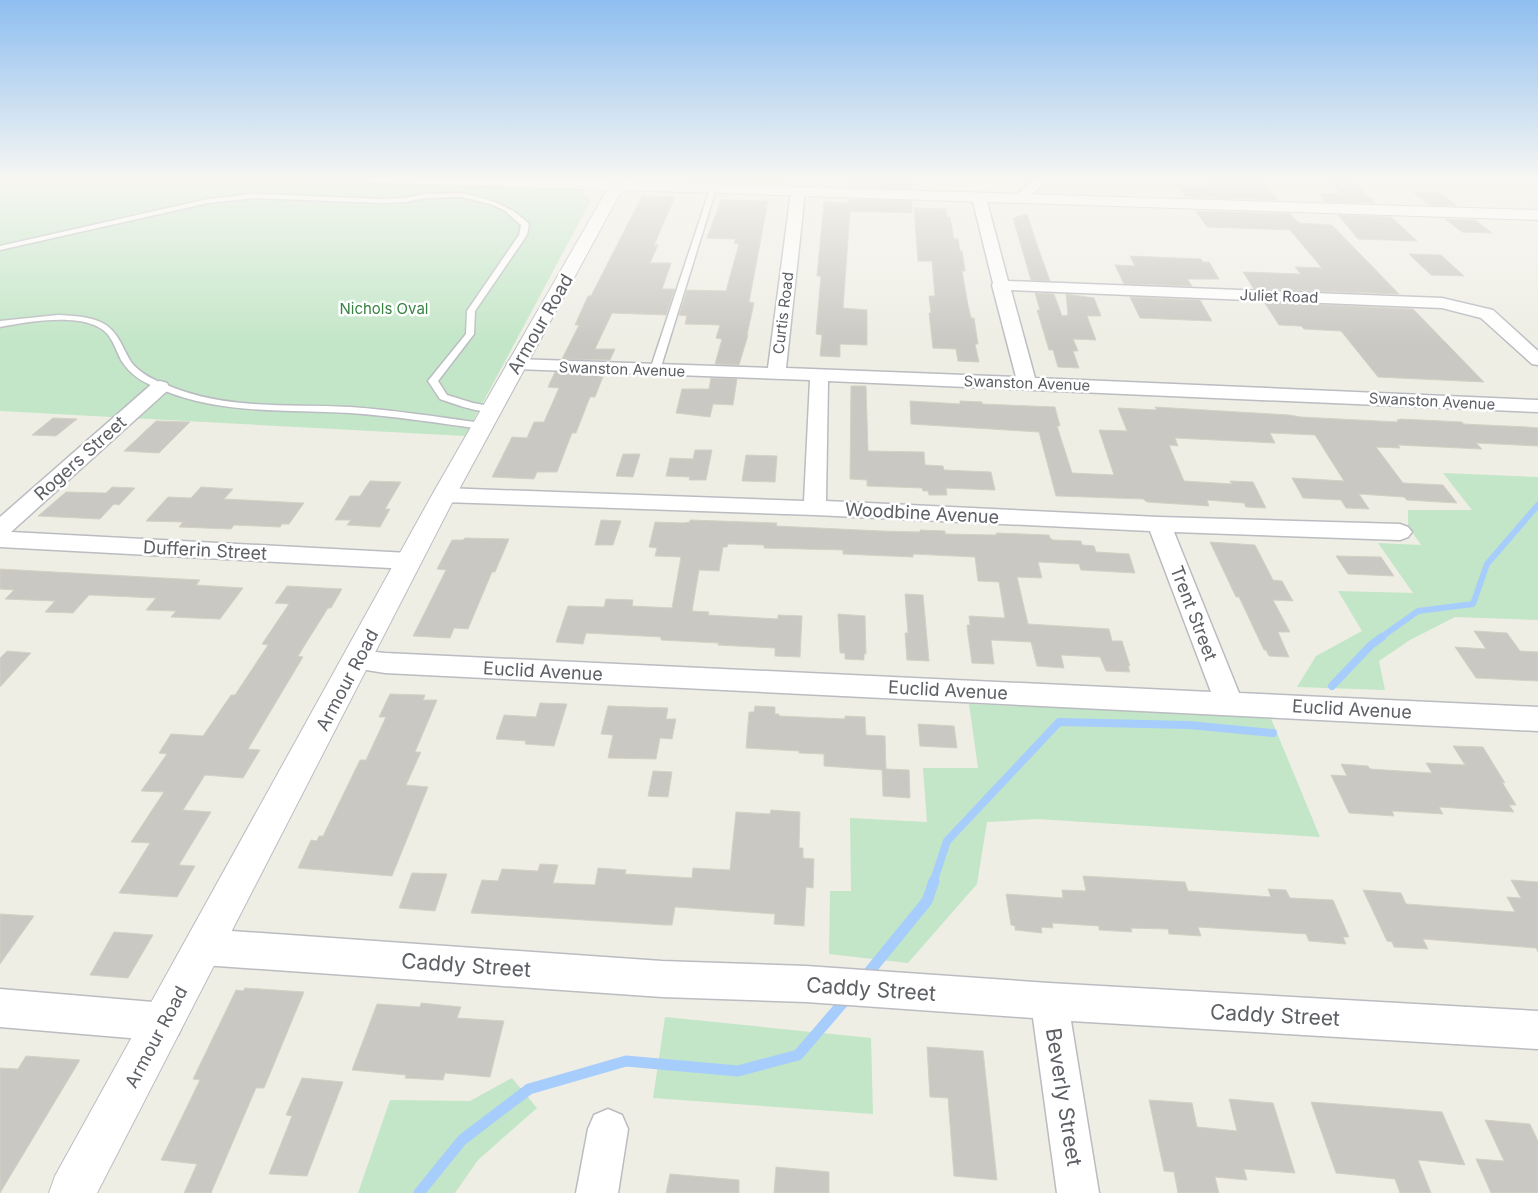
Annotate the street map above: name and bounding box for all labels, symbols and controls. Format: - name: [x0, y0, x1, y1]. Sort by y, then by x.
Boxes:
- street label: Armour Road: [503, 270, 577, 378]
- street label: Curtis Road: [769, 271, 797, 355]
- street label: Juliet Road: [1239, 285, 1319, 307]
- park label: Nichols Oval: [339, 299, 429, 318]
- street label: Swanston Avenue: [558, 357, 686, 381]
- street label: Swanston Avenue: [963, 371, 1091, 395]
- street label: Swanston Avenue: [1368, 388, 1496, 414]
- street label: Rogers Street: [30, 411, 130, 505]
- street label: Woodbine Avenue: [844, 498, 1000, 528]
- street label: Dufferin Street: [142, 536, 268, 564]
- street label: Trent Street: [1166, 563, 1222, 664]
- street label: Armour Road: [311, 626, 383, 734]
- street label: Euclid Avenue: [483, 657, 603, 685]
- street label: Euclid Avenue: [888, 676, 1008, 704]
- street label: Euclid Avenue: [1292, 695, 1412, 723]
- street label: Caddy Street: [400, 948, 532, 982]
- street label: Caddy Street: [805, 972, 937, 1006]
- street label: Armour Road: [120, 983, 192, 1091]
- street label: Caddy Street: [1209, 999, 1341, 1031]
- street label: Beverly Street: [1041, 1026, 1087, 1168]

